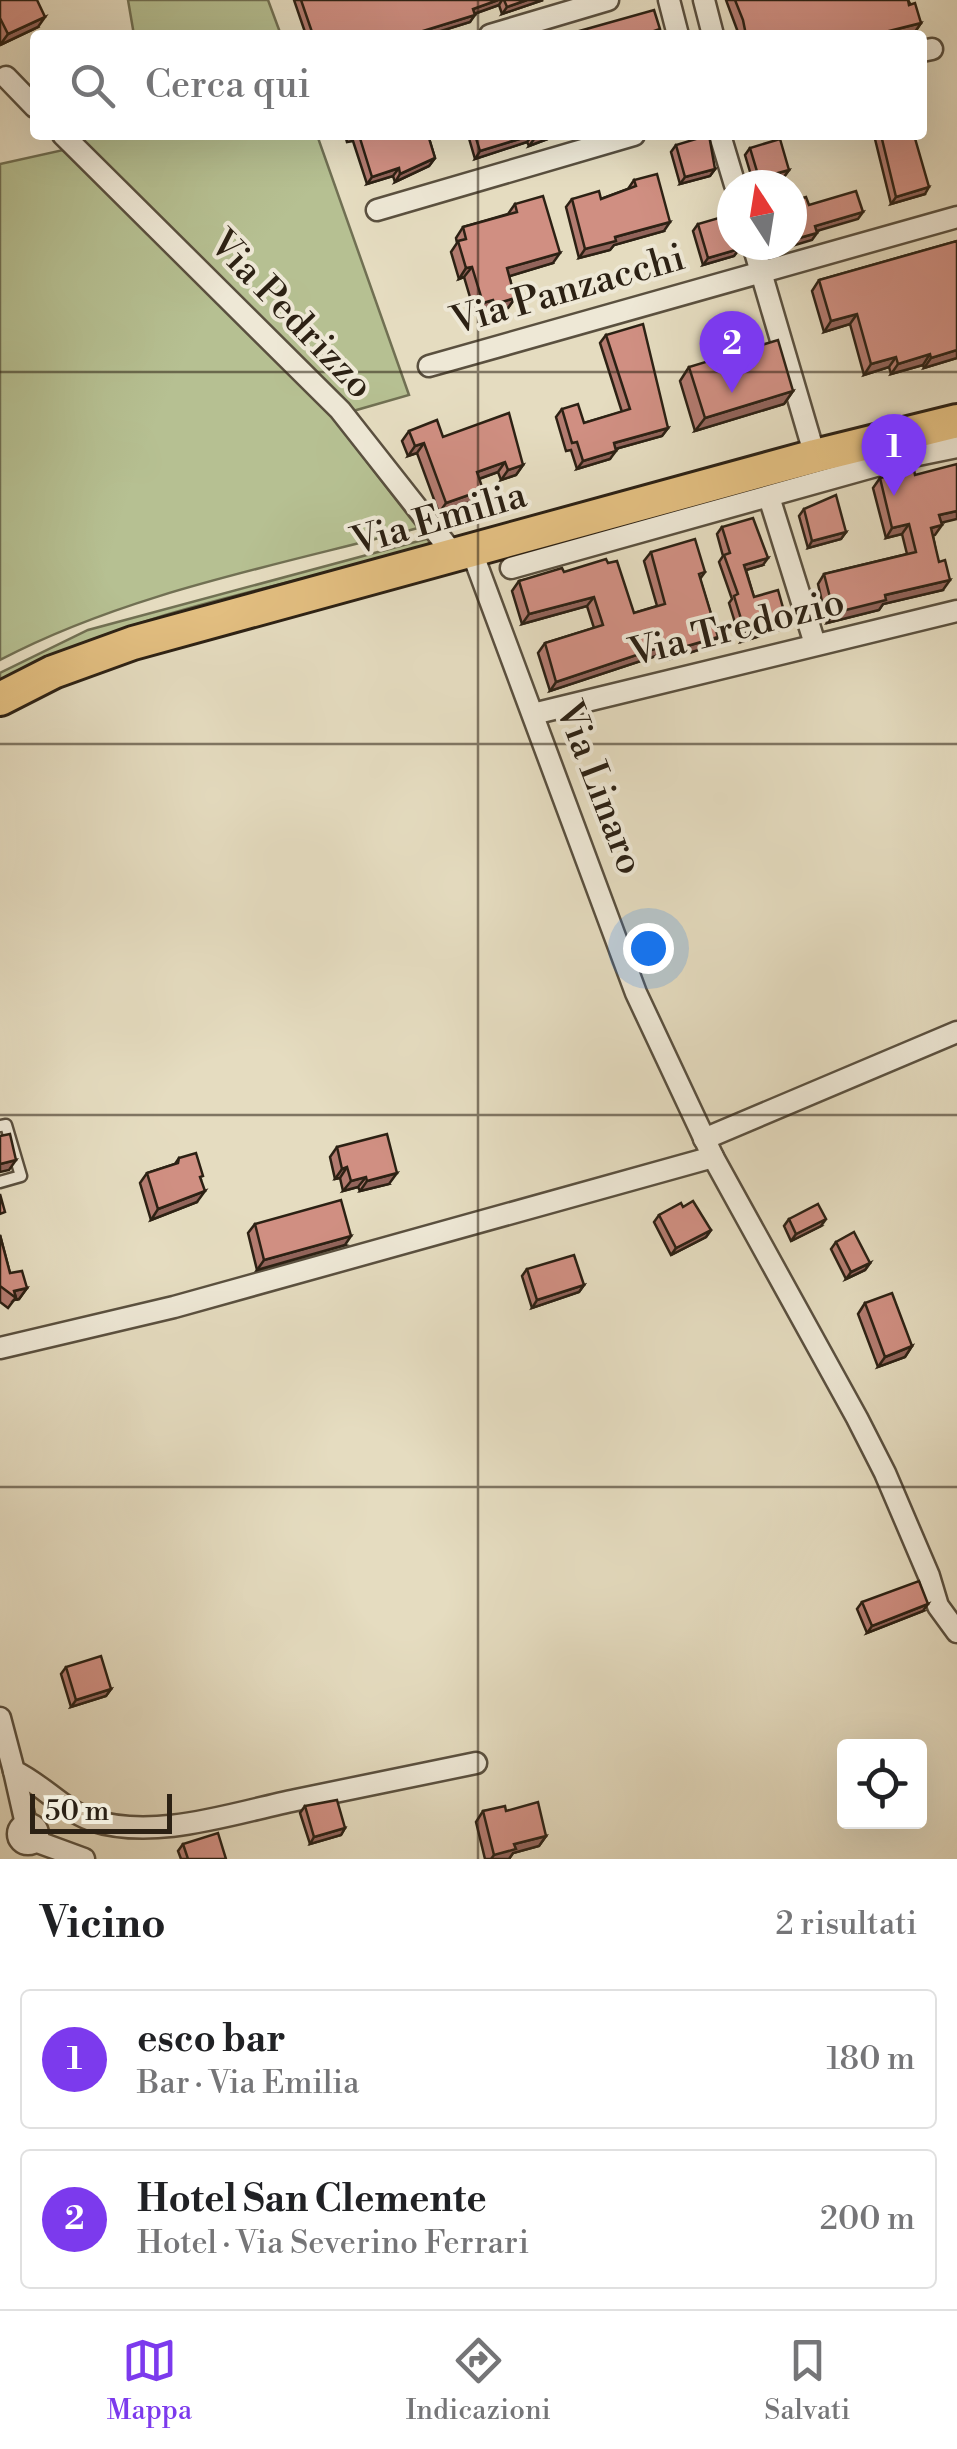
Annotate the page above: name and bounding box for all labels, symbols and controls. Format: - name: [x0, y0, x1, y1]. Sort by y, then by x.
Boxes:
- search box: [30, 30, 927, 140]
- icon: search: [65, 58, 120, 113]
- text: Cerca qui: [145, 62, 310, 109]
- north arrow: [717, 170, 807, 260]
- street label: Via Pedrizzo: [198, 220, 383, 409]
- street label: Via Panzacchi: [445, 234, 690, 346]
- pin: 2: [700, 310, 764, 393]
- pin: 1: [862, 414, 926, 496]
- street label: Via Emilia: [345, 471, 533, 567]
- street label: Via Tredozio: [624, 579, 849, 678]
- street label: Via Linaro: [544, 694, 653, 881]
- your location: [623, 923, 674, 974]
- map controls: [837, 1739, 927, 1829]
- button: locate: [837, 1739, 927, 1829]
- scale bar: [30, 1789, 172, 1834]
- text: 50 m: [45, 1794, 109, 1829]
- text: Vicino: [40, 1898, 166, 1951]
- text: 2 risultati: [775, 1904, 917, 1944]
- text: esco bar: [137, 2016, 286, 2063]
- text: 1: [67, 2039, 82, 2079]
- text: 180 m: [826, 2039, 915, 2079]
- text: Bar · Via Emilia: [137, 2063, 359, 2103]
- text: Hotel San Clemente: [137, 2176, 487, 2223]
- text: 2: [64, 2199, 85, 2239]
- text: 200 m: [820, 2199, 915, 2239]
- text: Hotel · Via Severino Ferrari: [137, 2223, 529, 2263]
- tab: Mappa: [107, 2333, 192, 2428]
- tab: Indicazioni: [406, 2333, 551, 2428]
- tab: Salvati: [764, 2333, 850, 2428]

